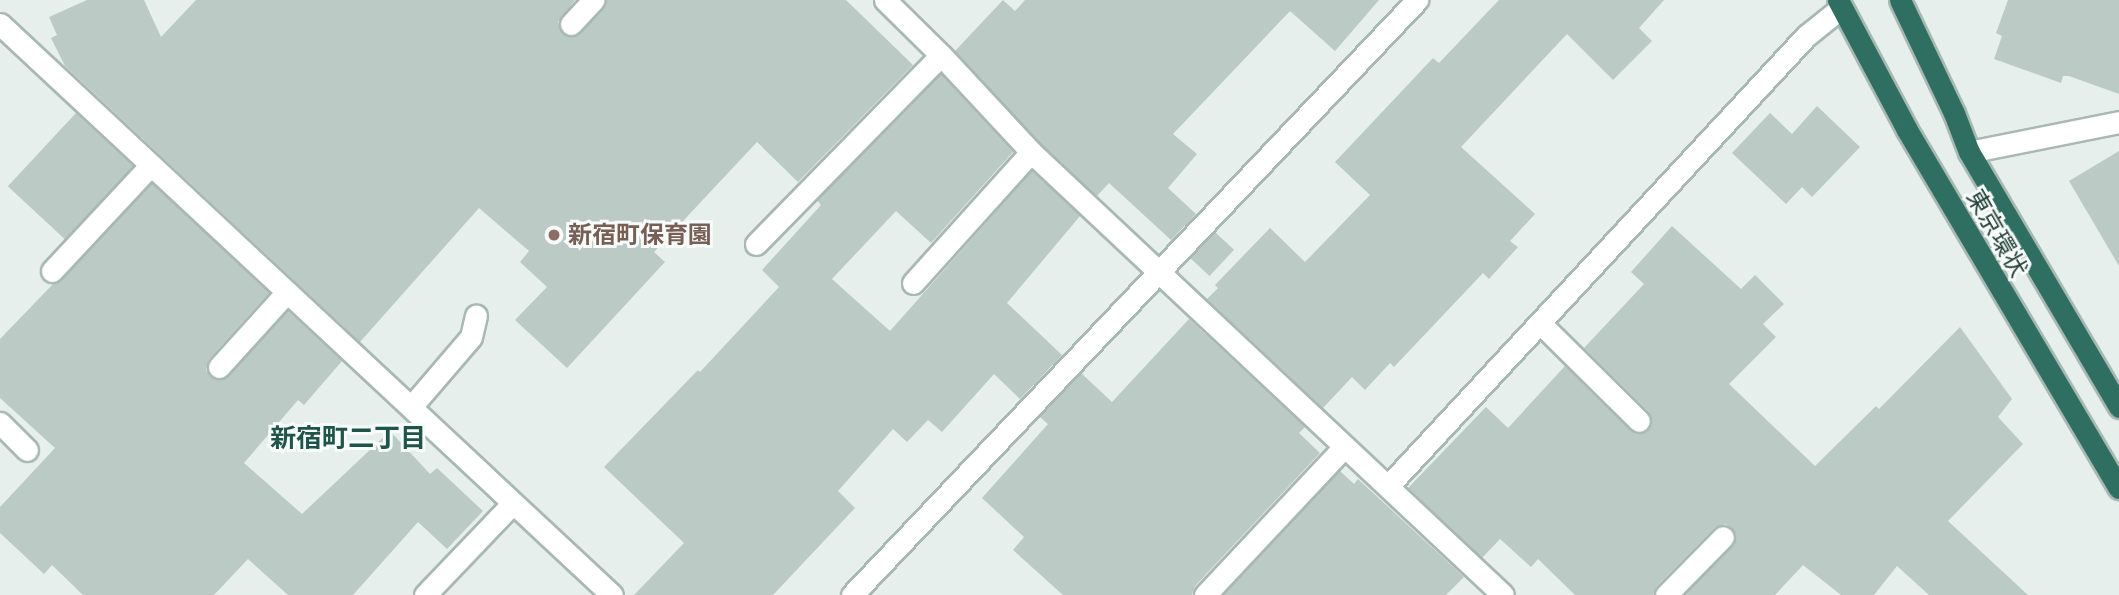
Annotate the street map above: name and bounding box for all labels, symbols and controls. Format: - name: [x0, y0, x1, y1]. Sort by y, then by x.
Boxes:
- street label: 東京環状: [1961, 184, 2033, 282]
- place label: 新宿町保育園: [568, 221, 712, 249]
- marker: 新宿町保育園: [546, 227, 562, 243]
- district label: 新宿町二丁目: [270, 422, 426, 454]

